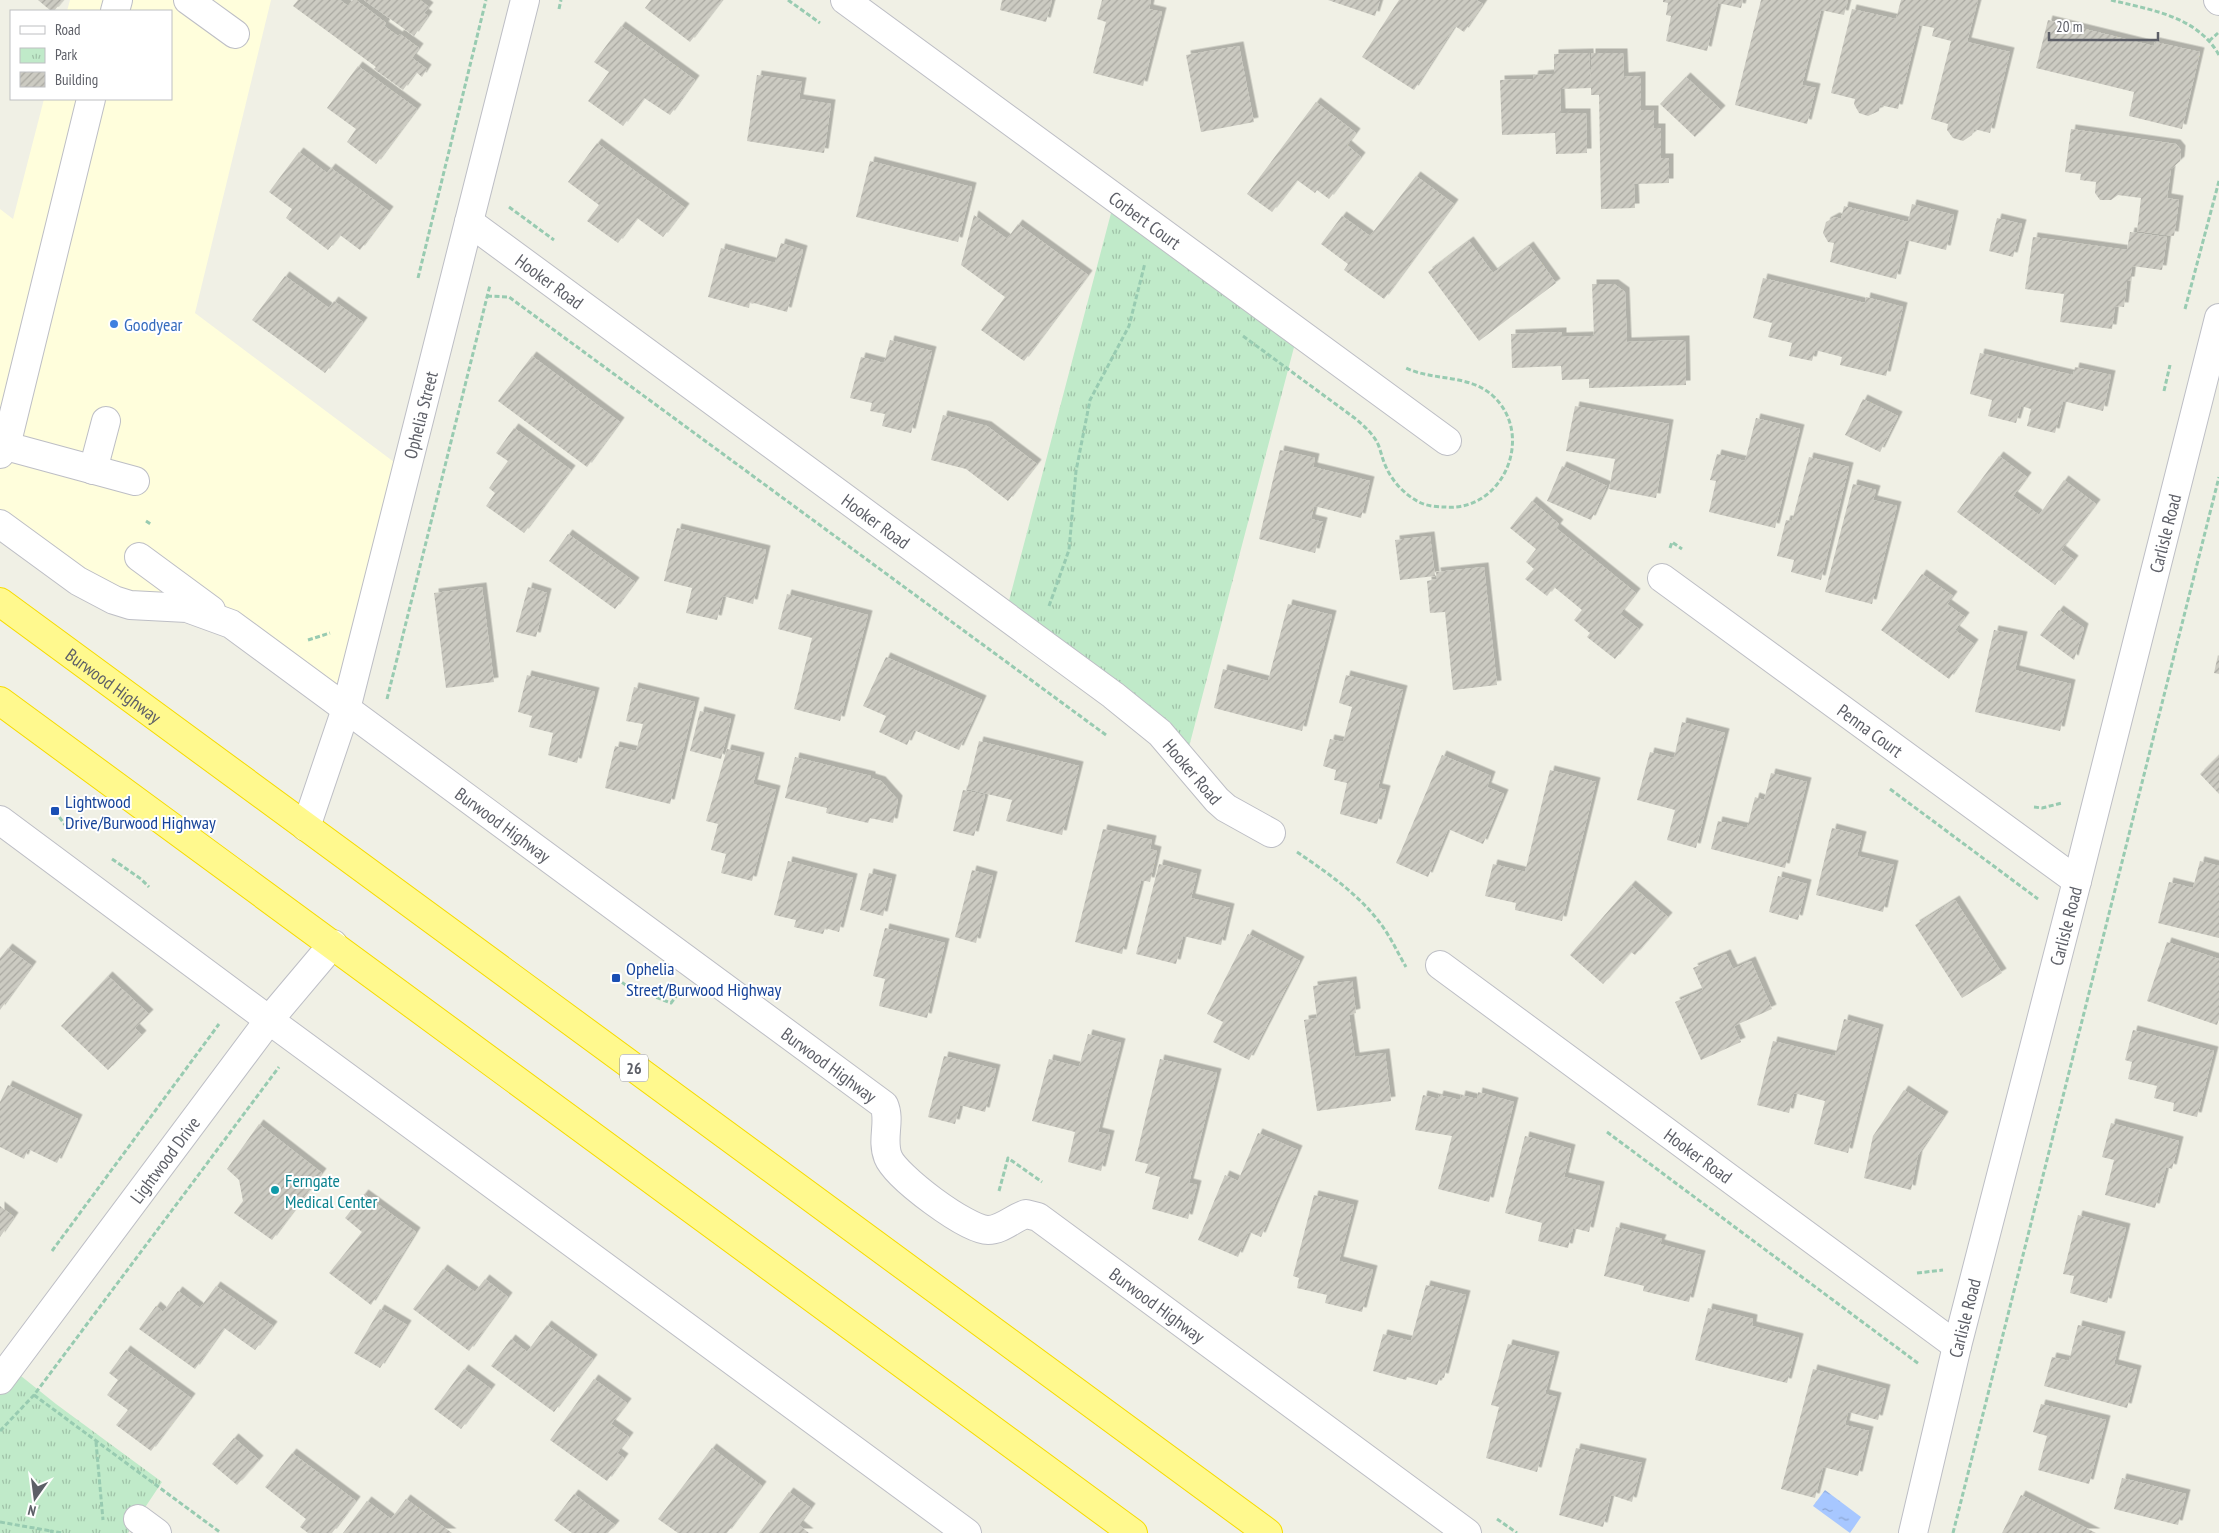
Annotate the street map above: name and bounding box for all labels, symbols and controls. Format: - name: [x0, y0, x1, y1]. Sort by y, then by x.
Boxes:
- legend: [10, 10, 172, 100]
- scale bar: [2049, 10, 2158, 42]
- text: 20 m: [2056, 17, 2082, 36]
- text: Road: [55, 20, 81, 39]
- text: Park: [55, 45, 77, 64]
- text: Building: [55, 70, 98, 89]
- street label: Corbert Court: [1105, 186, 1186, 254]
- street label: Hooker Road: [511, 249, 588, 314]
- place label: Goodyear: [124, 313, 183, 336]
- marker: Goodyear: [108, 318, 120, 330]
- street label: Ophelia Street: [398, 369, 442, 461]
- street label: Hooker Road: [837, 488, 915, 554]
- street label: Carlisle Road: [2144, 491, 2186, 575]
- street label: Burwood Highway: [61, 643, 166, 728]
- street label: Penna Court: [1833, 699, 1908, 762]
- street label: Hooker Road: [1158, 734, 1227, 809]
- street label: Burwood Highway: [451, 782, 556, 867]
- place label: Lightwood Drive/Burwood Highway: [65, 790, 216, 834]
- marker: Lightwood Drive/Burwood Highway: [49, 805, 61, 817]
- street label: Carlisle Road: [2044, 884, 2087, 968]
- place label: Ophelia Street/Burwood Highway: [626, 957, 781, 1001]
- marker: Ophelia Street/Burwood Highway: [610, 972, 622, 984]
- street label: Burwood Highway: [777, 1022, 882, 1107]
- road number: 26: [620, 1054, 648, 1082]
- street label: Lightwood Drive: [125, 1112, 204, 1208]
- street label: Hooker Road: [1660, 1123, 1737, 1188]
- place label: Ferngate Medical Center: [285, 1169, 378, 1213]
- marker: Ferngate Medical Center: [269, 1184, 281, 1196]
- street label: Burwood Highway: [1105, 1262, 1210, 1348]
- street label: Carlisle Road: [1943, 1276, 1985, 1360]
- north arrow: [10, 1473, 60, 1523]
- text: N: [26, 1501, 38, 1520]

